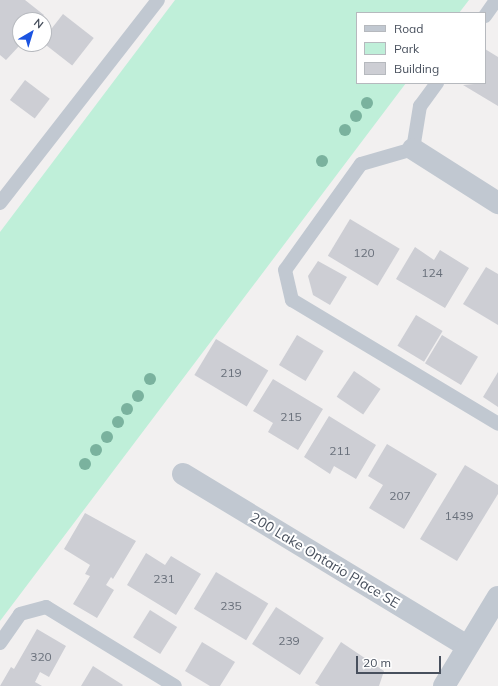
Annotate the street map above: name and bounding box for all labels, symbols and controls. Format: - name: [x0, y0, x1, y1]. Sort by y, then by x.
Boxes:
- north arrow: [12, 12, 52, 52]
- legend: [356, 12, 486, 84]
- text: N: [31, 15, 46, 31]
- text: Road: [394, 21, 423, 36]
- text: Park: [394, 41, 419, 56]
- text: Building: [394, 61, 439, 76]
- house number: 120: [353, 246, 375, 260]
- house number: 124: [421, 266, 443, 280]
- house number: 219: [220, 366, 242, 380]
- house number: 215: [280, 410, 302, 424]
- house number: 211: [329, 444, 351, 458]
- house number: 207: [389, 489, 411, 503]
- street label: 200 Lake Ontario Place SE: [247, 509, 403, 611]
- house number: 1439: [445, 509, 473, 523]
- house number: 231: [153, 572, 175, 586]
- house number: 235: [220, 599, 242, 613]
- house number: 239: [278, 634, 300, 648]
- scale bar: [358, 648, 443, 674]
- house number: 320: [30, 650, 52, 664]
- text: 20 m: [363, 655, 391, 670]

